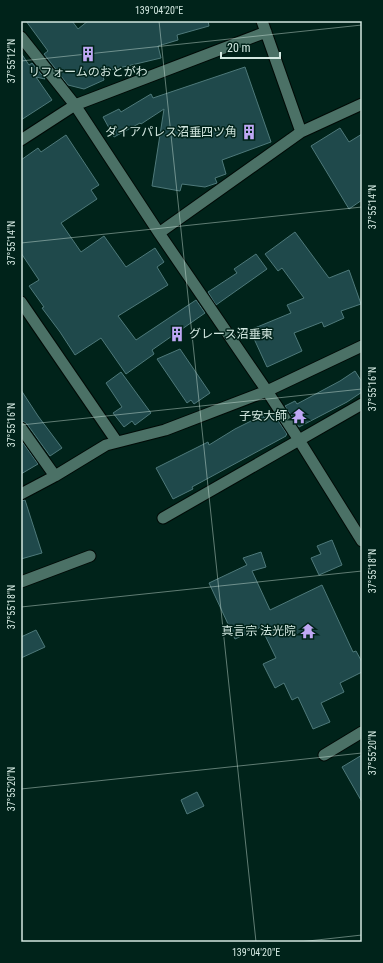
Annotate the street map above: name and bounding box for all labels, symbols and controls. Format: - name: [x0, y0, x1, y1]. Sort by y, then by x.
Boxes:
- text: 139°04'20"E: [135, 5, 183, 16]
- scale bar: [221, 34, 280, 60]
- text: 37°55'12"N: [6, 39, 17, 83]
- text: 20 m: [227, 41, 251, 55]
- building icon: リフォームのおとがわ: [79, 45, 97, 63]
- place label: リフォームのおとがわ: [28, 65, 148, 79]
- building icon: ダイアパレス沼垂四ツ角: [240, 123, 258, 141]
- place label: ダイアパレス沼垂四ツ角: [105, 125, 237, 139]
- text: 37°55'14"N: [367, 185, 378, 229]
- text: 37°55'14"N: [6, 221, 17, 265]
- building icon: グレース沼垂東: [168, 325, 186, 343]
- place label: グレース沼垂東: [189, 327, 272, 341]
- text: 37°55'16"N: [367, 367, 378, 411]
- text: 37°55'16"N: [6, 403, 17, 447]
- temple icon: 子安大師: [290, 407, 308, 425]
- place label: 子安大師: [239, 409, 287, 423]
- text: 37°55'18"N: [367, 549, 378, 593]
- text: 37°55'18"N: [6, 585, 17, 629]
- temple icon: 真言宗 法光院: [299, 622, 317, 640]
- place label: 真言宗 法光院: [221, 624, 296, 638]
- text: 37°55'20"N: [367, 731, 378, 775]
- text: 37°55'20"N: [6, 767, 17, 811]
- text: 139°04'20"E: [232, 947, 280, 958]

